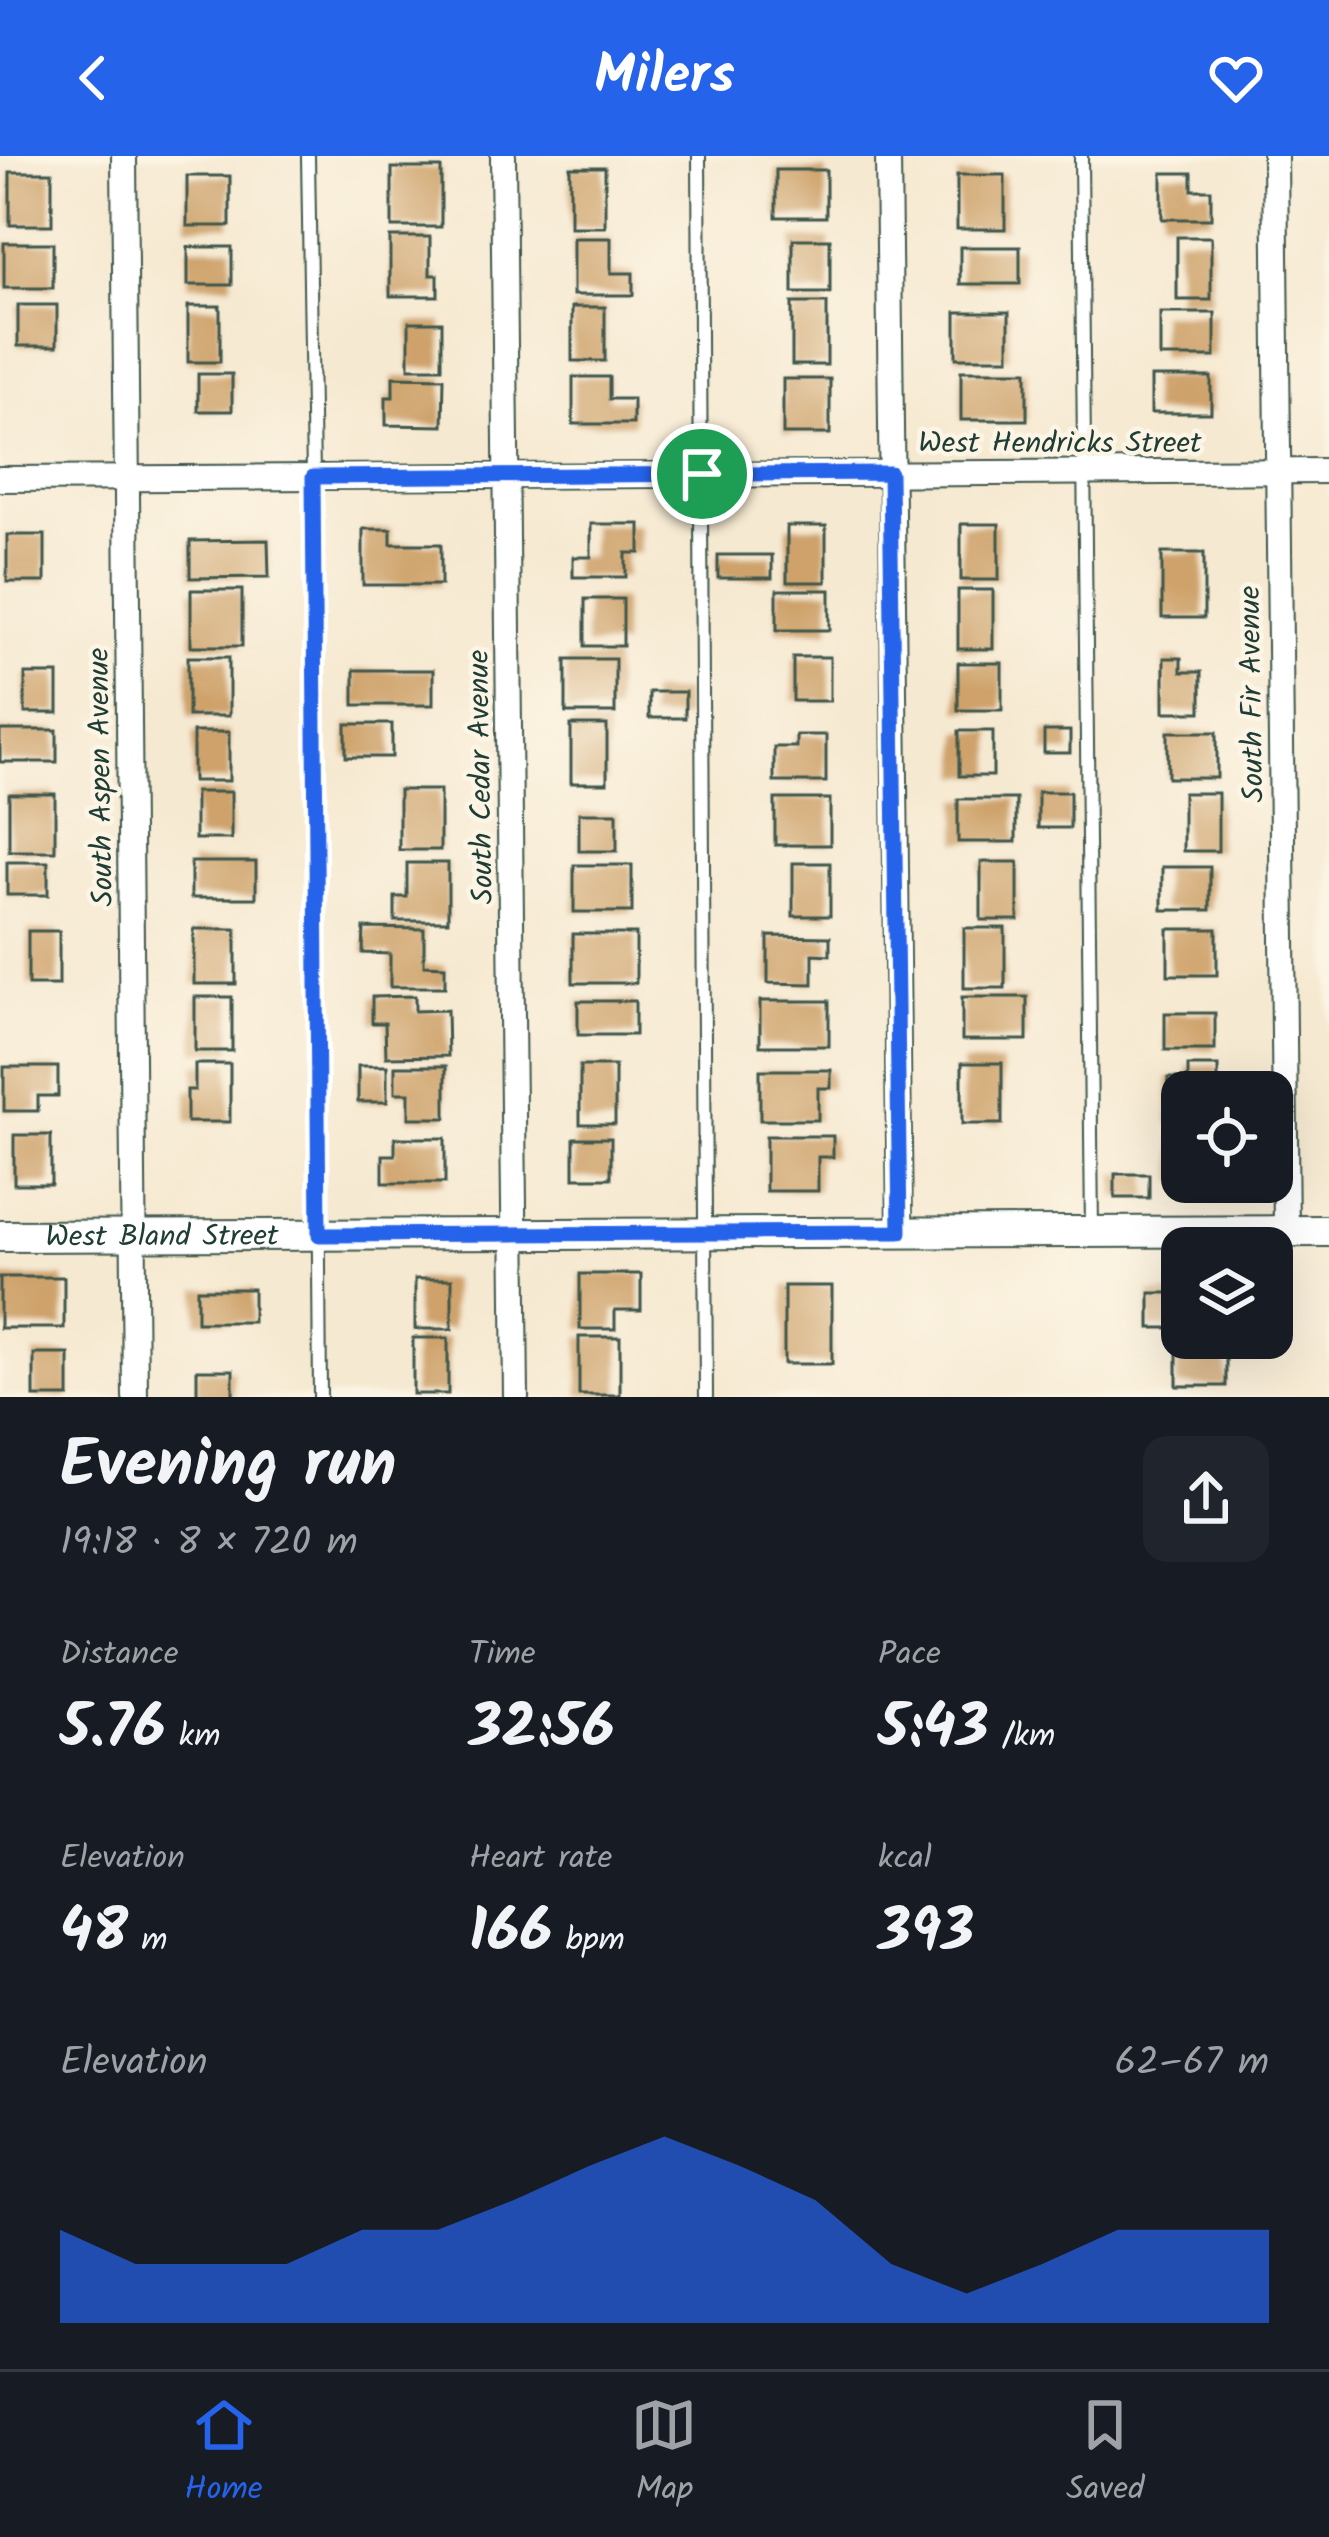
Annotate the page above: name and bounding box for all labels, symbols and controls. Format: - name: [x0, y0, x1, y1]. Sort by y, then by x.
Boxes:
- text: Milers: [594, 35, 735, 121]
- icon: back: [60, 45, 126, 111]
- icon: heart: [1203, 45, 1269, 111]
- street label: West Hendricks Street: [918, 420, 1202, 468]
- pin: [651, 423, 753, 525]
- icon: arrive: [669, 441, 735, 507]
- street label: South Fir Avenue: [1227, 585, 1279, 803]
- street label: South Aspen Avenue: [76, 647, 128, 907]
- street label: South Cedar Avenue: [456, 649, 508, 905]
- map controls: [1161, 1071, 1293, 1359]
- button: locate: [1161, 1071, 1293, 1203]
- street label: West Bland Street: [45, 1213, 279, 1262]
- button: layers: [1161, 1227, 1293, 1359]
- text: Evening run: [60, 1415, 396, 1520]
- button: share: [1143, 1436, 1269, 1562]
- text: 19:18 · 8 × 720 m: [60, 1513, 358, 1575]
- text: Distance: [60, 1629, 179, 1682]
- text: Time: [469, 1629, 536, 1682]
- text: Pace: [878, 1629, 941, 1682]
- text: 5.76: [60, 1682, 165, 1778]
- text: 32:56: [469, 1682, 614, 1778]
- text: 5:43: [878, 1682, 989, 1778]
- text: km: [165, 1711, 220, 1764]
- text: /km: [989, 1711, 1055, 1764]
- text: Elevation: [60, 1833, 185, 1886]
- text: Heart rate: [469, 1833, 612, 1886]
- text: kcal: [878, 1833, 932, 1886]
- text: 48: [60, 1886, 128, 1982]
- text: 166: [469, 1886, 552, 1982]
- text: 393: [878, 1886, 974, 1982]
- text: m: [128, 1915, 168, 1968]
- text: bpm: [552, 1915, 625, 1968]
- text: Elevation: [60, 2033, 208, 2095]
- text: 62–67 m: [1115, 2033, 1269, 2095]
- tab: Home: [184, 2392, 263, 2517]
- tab: Map: [631, 2392, 697, 2517]
- tab: Saved: [1066, 2392, 1145, 2517]

